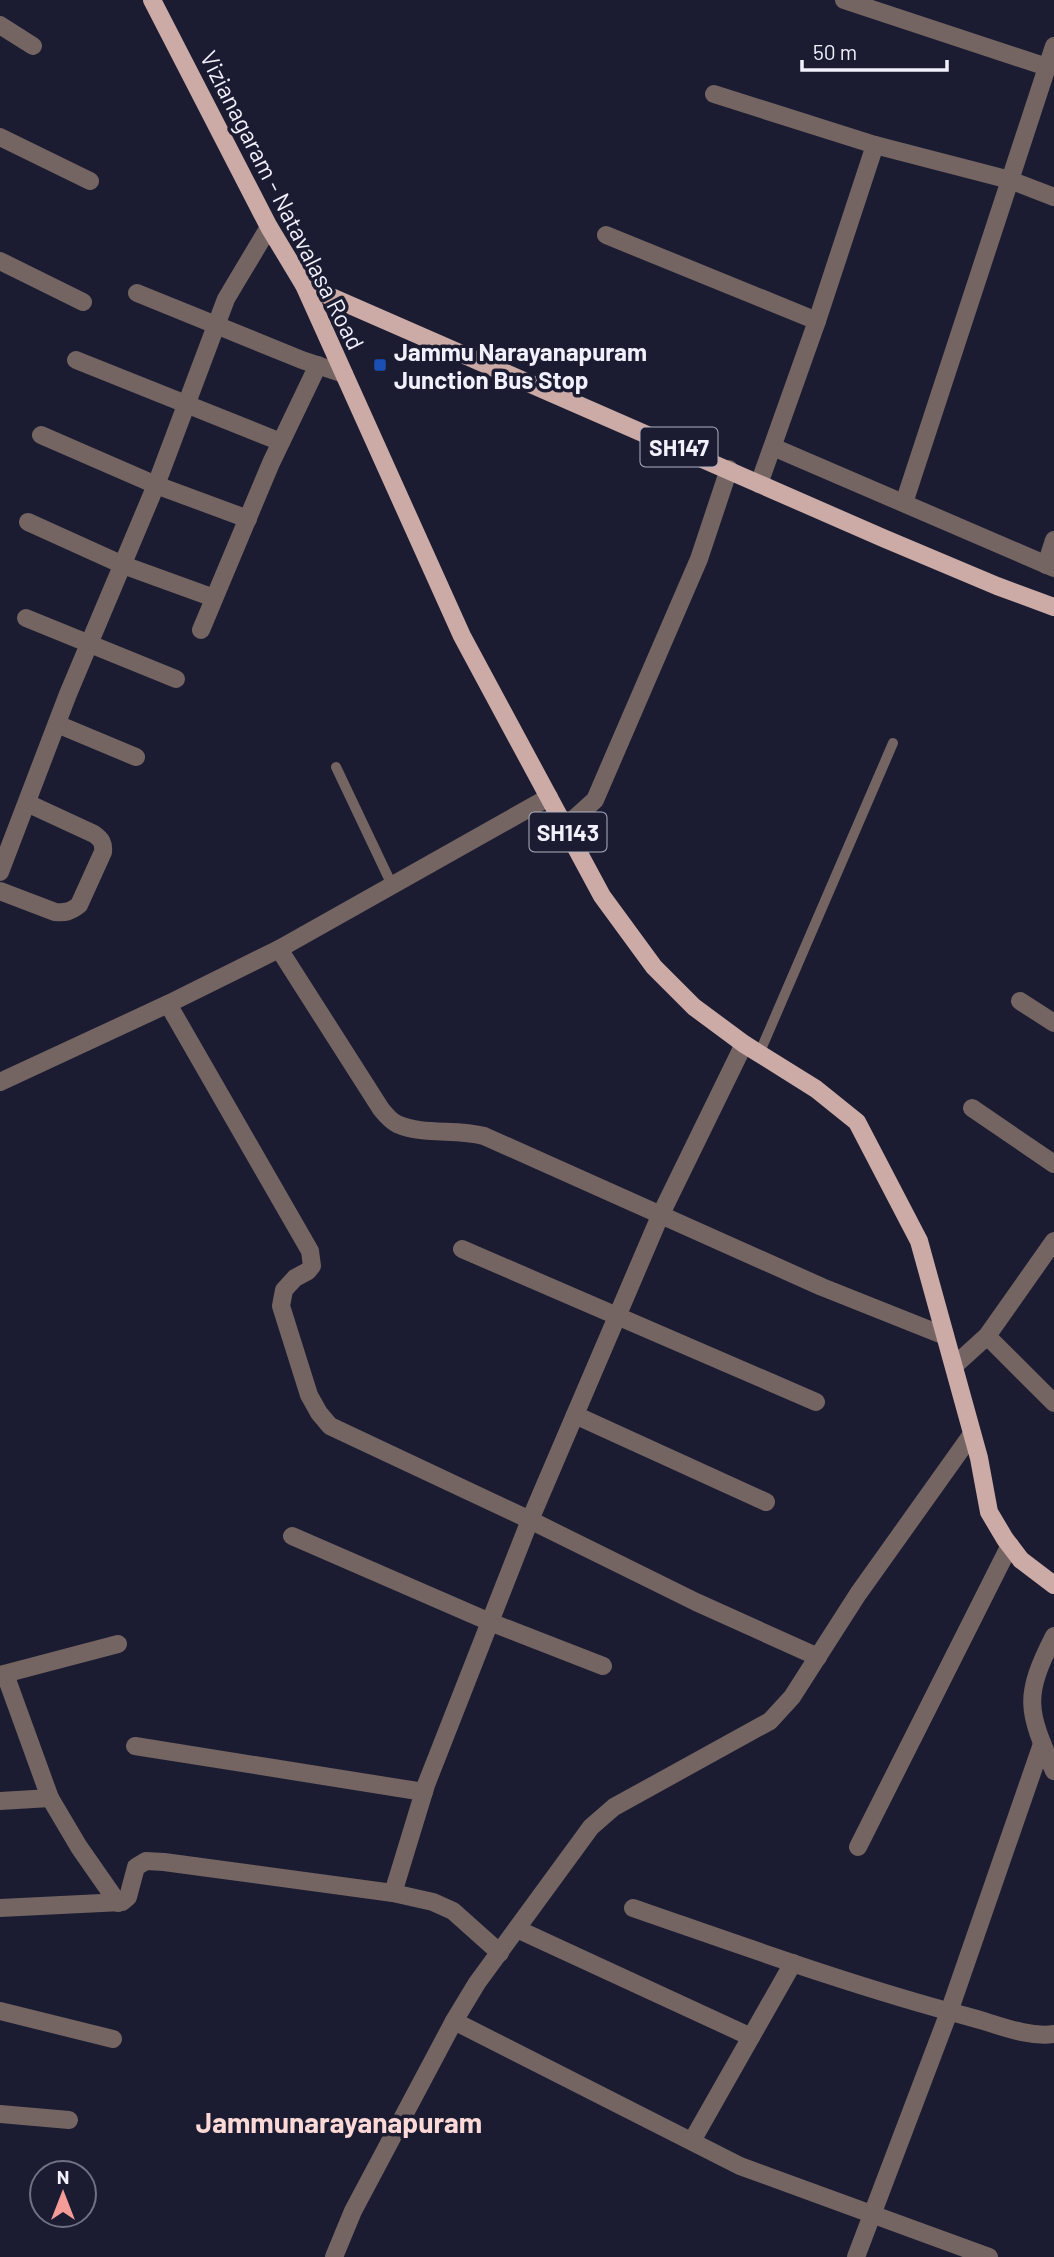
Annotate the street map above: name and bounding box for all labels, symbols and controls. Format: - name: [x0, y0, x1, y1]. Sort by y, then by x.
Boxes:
- scale bar: [802, 28, 947, 72]
- text: 50 m: [813, 39, 857, 64]
- street label: Vizianagaram - Natavalasa Road: [195, 46, 371, 354]
- place label: Jammu Narayanapuram Junction Bus Stop: [394, 337, 647, 394]
- marker: Jammu Narayanapuram Junction Bus Stop: [372, 357, 388, 373]
- road number: SH147: [640, 428, 718, 466]
- road number: SH143: [530, 812, 606, 852]
- district label: Jammunarayanapuram: [196, 2105, 482, 2139]
- north arrow: [28, 2159, 98, 2229]
- text: N: [57, 2165, 69, 2188]

